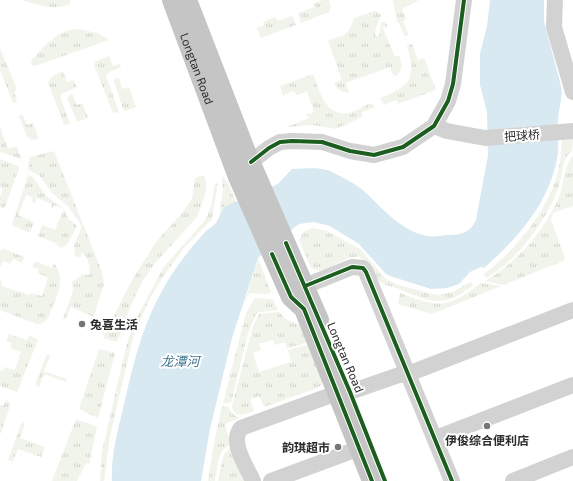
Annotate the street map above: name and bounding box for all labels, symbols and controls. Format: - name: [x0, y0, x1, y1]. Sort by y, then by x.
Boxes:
- street label: Longtan Road: [178, 31, 217, 106]
- street label: 把球桥: [504, 127, 540, 143]
- place label: 兔喜生活: [90, 317, 138, 331]
- marker: 兔喜生活: [77, 319, 87, 329]
- street label: Longtan Road: [325, 320, 367, 394]
- water label: 龙潭河: [160, 353, 202, 369]
- marker: 伊俊综合便利店: [482, 421, 492, 431]
- place label: 伊俊综合便利店: [445, 433, 529, 447]
- place label: 韵琪超市: [282, 440, 330, 454]
- marker: 韵琪超市: [333, 442, 343, 452]

